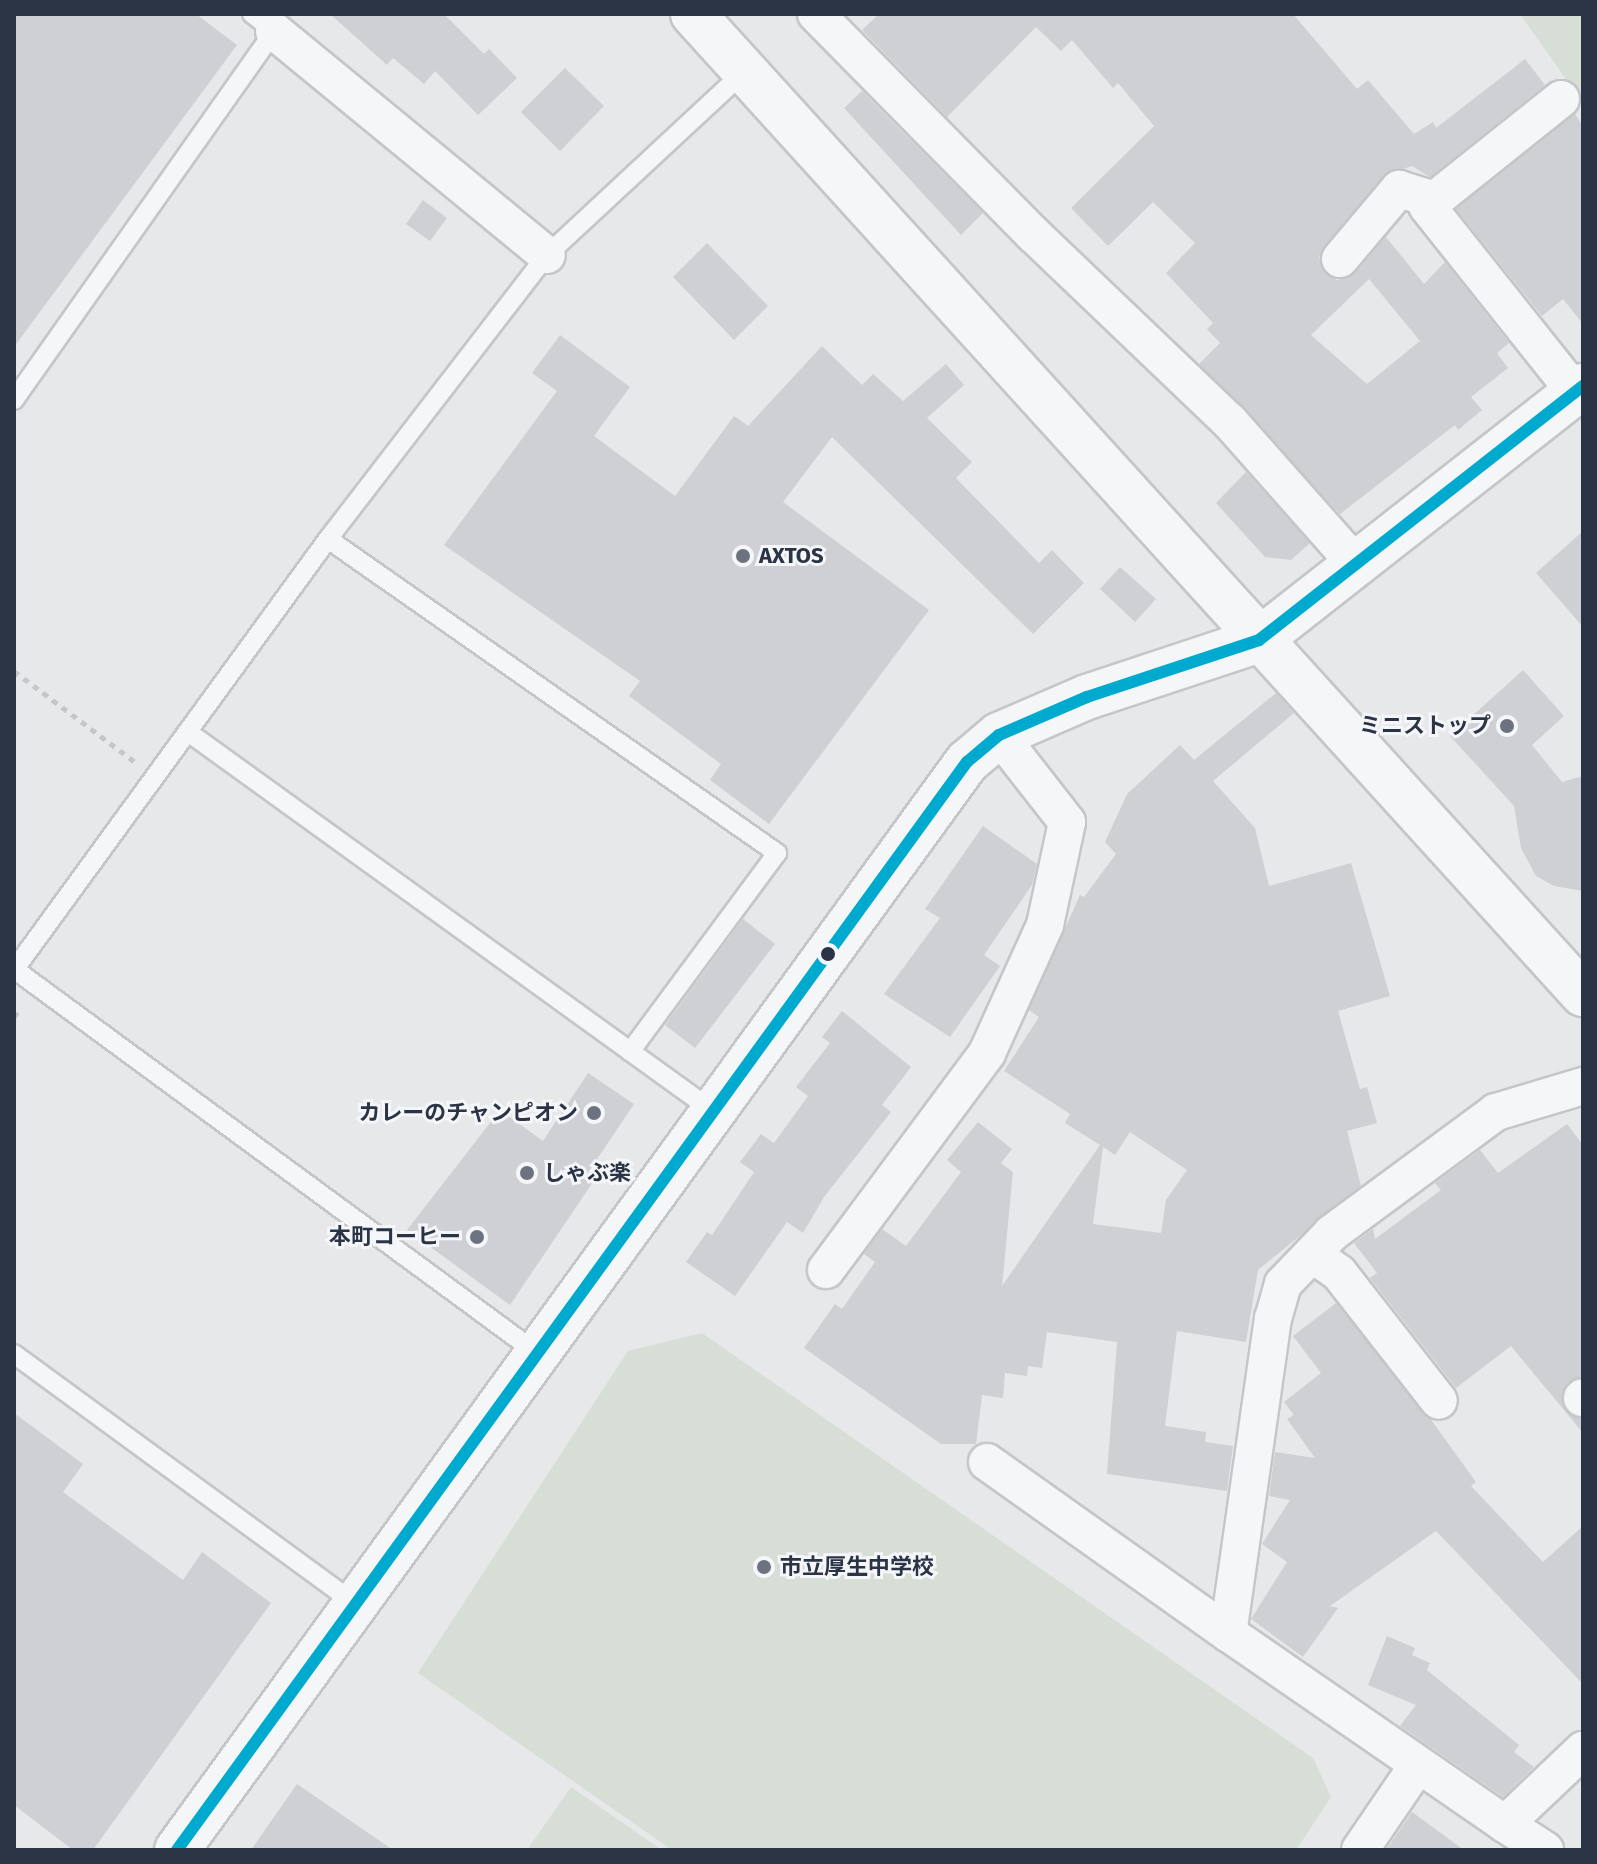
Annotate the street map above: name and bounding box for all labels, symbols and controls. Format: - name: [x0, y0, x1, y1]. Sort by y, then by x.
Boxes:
- place label: AXTOS: [759, 543, 824, 569]
- marker: AXTOS: [734, 547, 752, 565]
- place label: ミニストップ: [1359, 713, 1491, 739]
- marker: ミニストップ: [1498, 717, 1516, 735]
- unlabelled marker: [820, 946, 836, 962]
- place label: カレーのチャンピオン: [358, 1100, 578, 1126]
- marker: カレーのチャンピオン: [585, 1104, 603, 1122]
- place label: しゃぶ楽: [543, 1160, 631, 1186]
- marker: しゃぶ楽: [518, 1164, 536, 1182]
- place label: 本町コーヒー: [329, 1224, 461, 1250]
- marker: 本町コーヒー: [468, 1228, 486, 1246]
- place label: 市立厚生中学校: [780, 1554, 934, 1580]
- marker: 市立厚生中学校: [755, 1558, 773, 1576]

